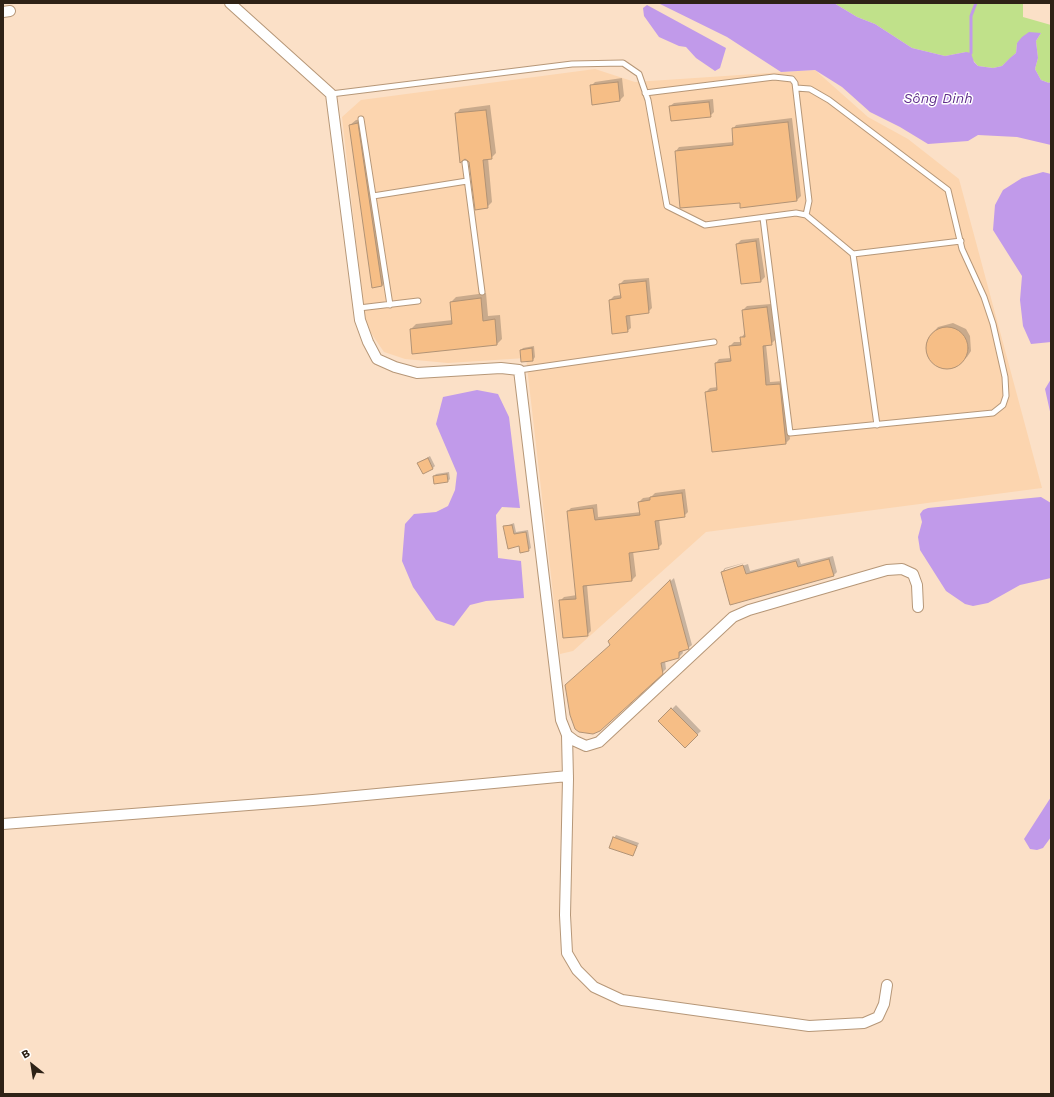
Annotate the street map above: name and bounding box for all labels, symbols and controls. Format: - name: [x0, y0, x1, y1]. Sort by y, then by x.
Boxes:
- water label: Sông Dinh: [903, 91, 973, 107]
- north arrow: [12, 1045, 52, 1085]
- text: B: [19, 1047, 32, 1062]

